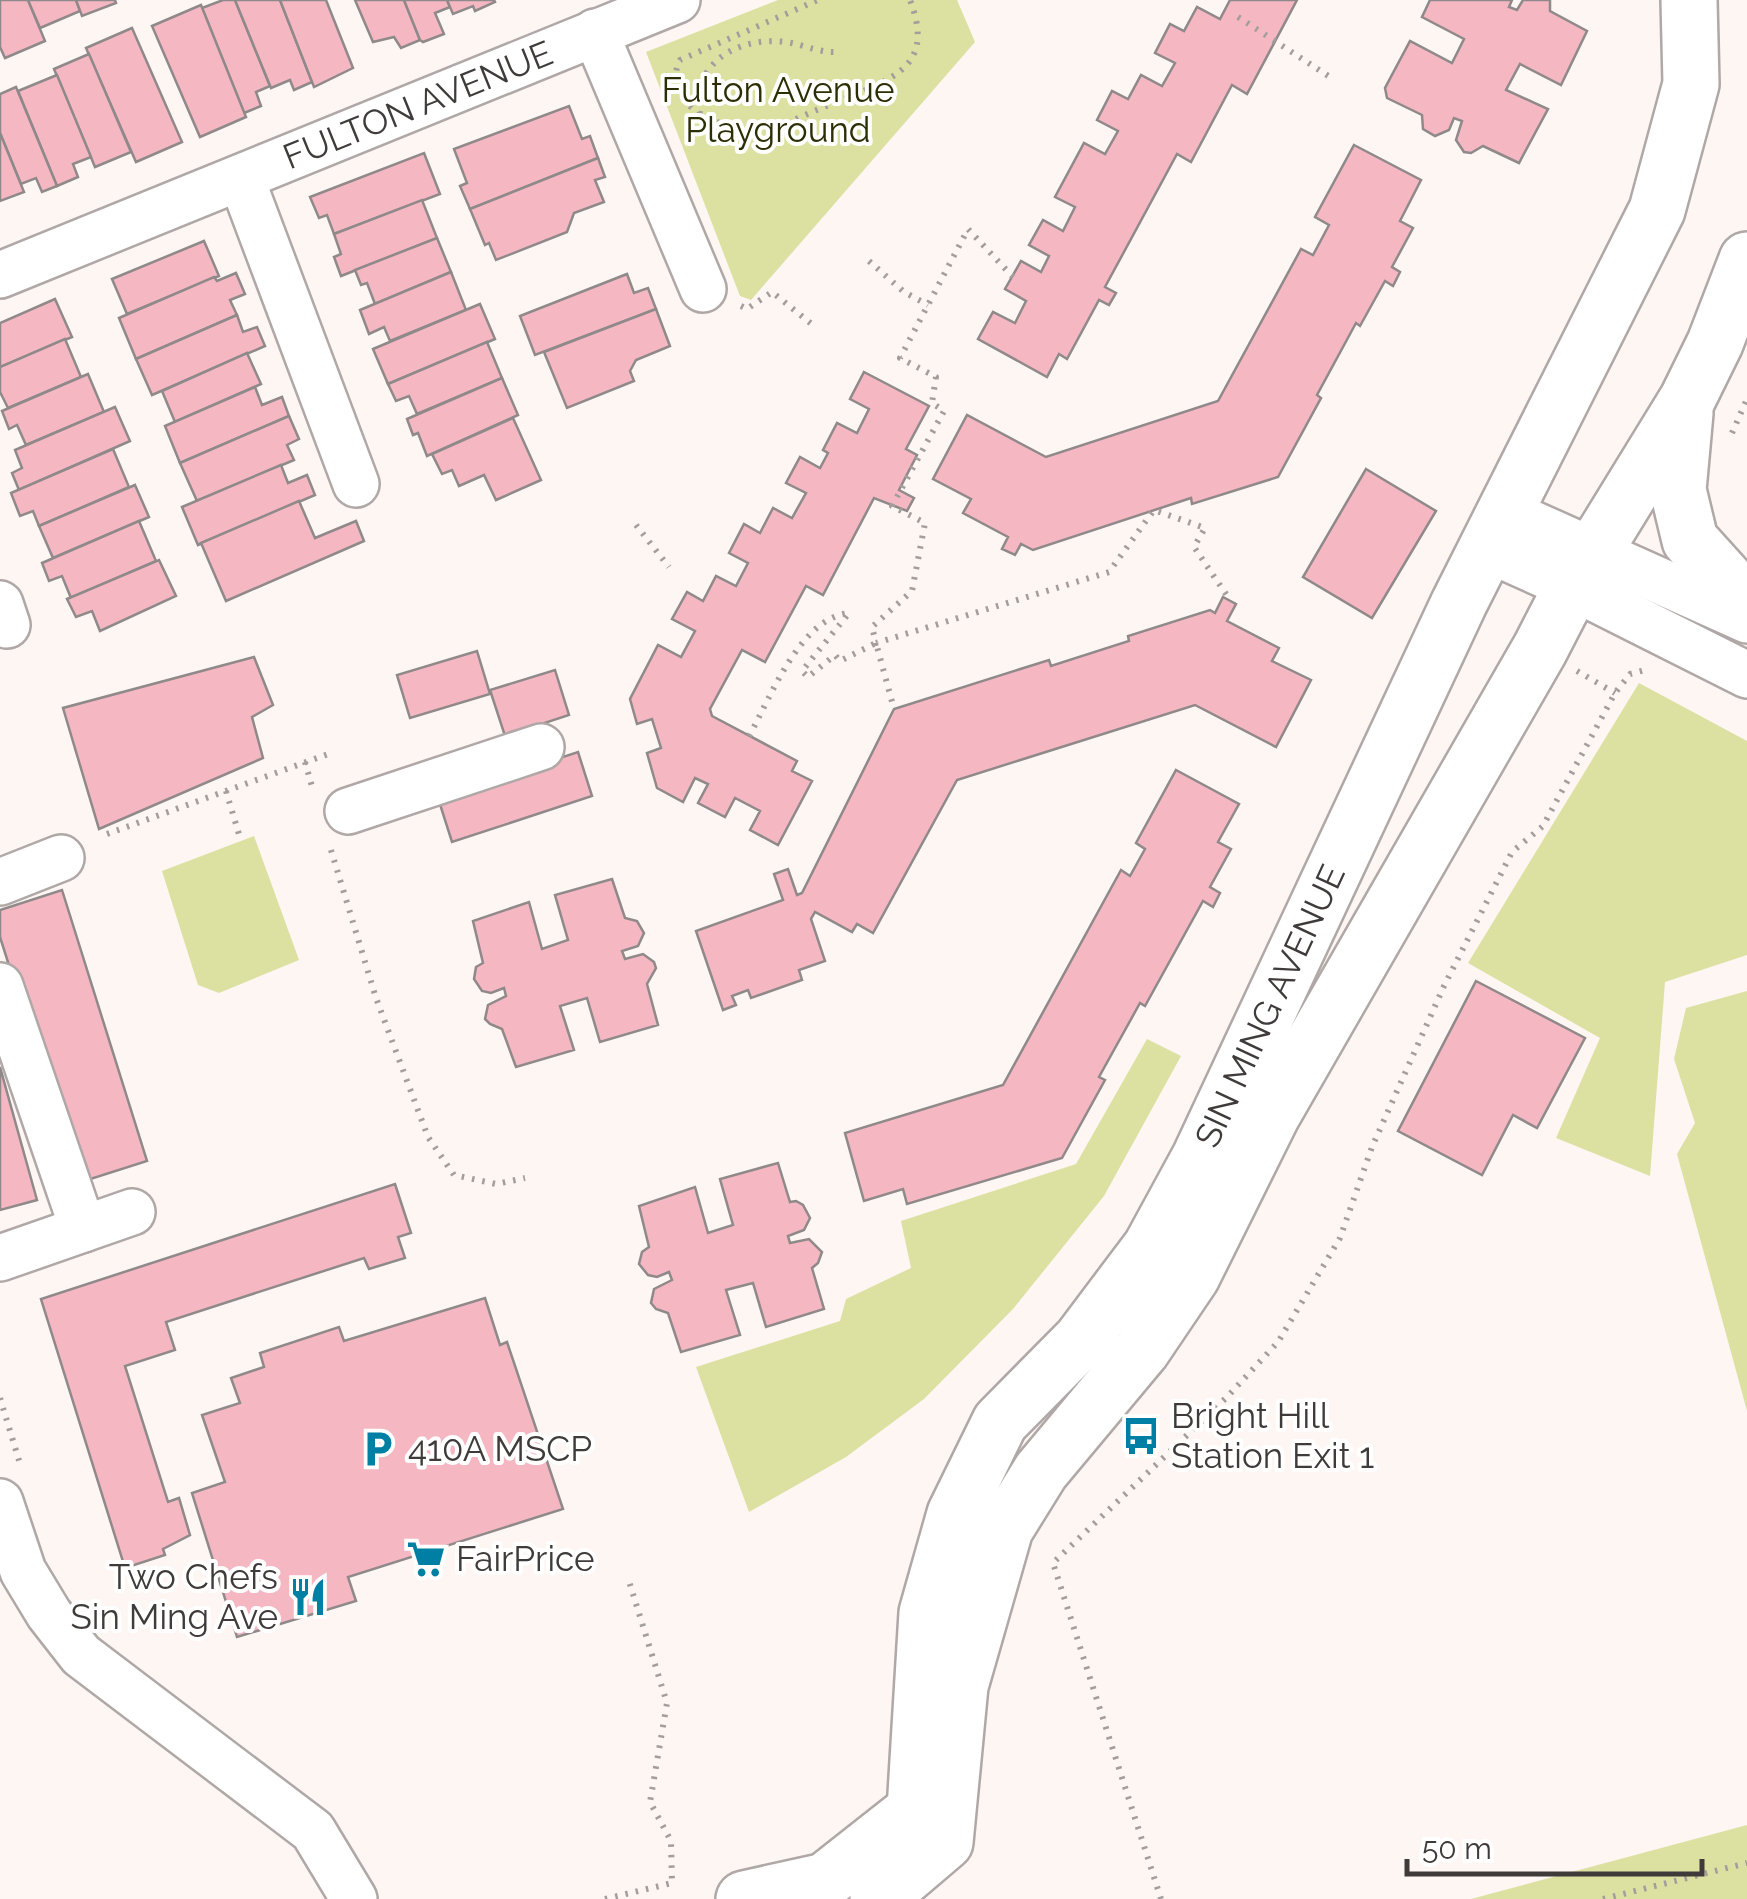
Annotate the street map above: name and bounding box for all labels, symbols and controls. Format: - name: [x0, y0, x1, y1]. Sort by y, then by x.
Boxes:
- street label: FULTON AVENUE: [277, 32, 558, 177]
- park label: Fulton Avenue Playground: [661, 69, 895, 150]
- street label: SIN MING AVENUE: [1186, 858, 1353, 1153]
- place label: Bright Hill Station Exit 1: [1171, 1395, 1374, 1476]
- bus stop icon: Bright Hill Station Exit 1: [1120, 1415, 1162, 1457]
- parking icon: 410A MSCP: [357, 1428, 399, 1470]
- place label: 410A MSCP: [408, 1428, 592, 1469]
- supermarket icon: FairPrice: [405, 1538, 447, 1580]
- place label: FairPrice: [456, 1538, 595, 1579]
- place label: Two Chefs Sin Ming Ave: [71, 1556, 278, 1637]
- restaurant icon: Two Chefs Sin Ming Ave: [287, 1576, 329, 1618]
- scale bar: [1407, 1814, 1702, 1876]
- text: 50 m: [1422, 1831, 1492, 1866]

